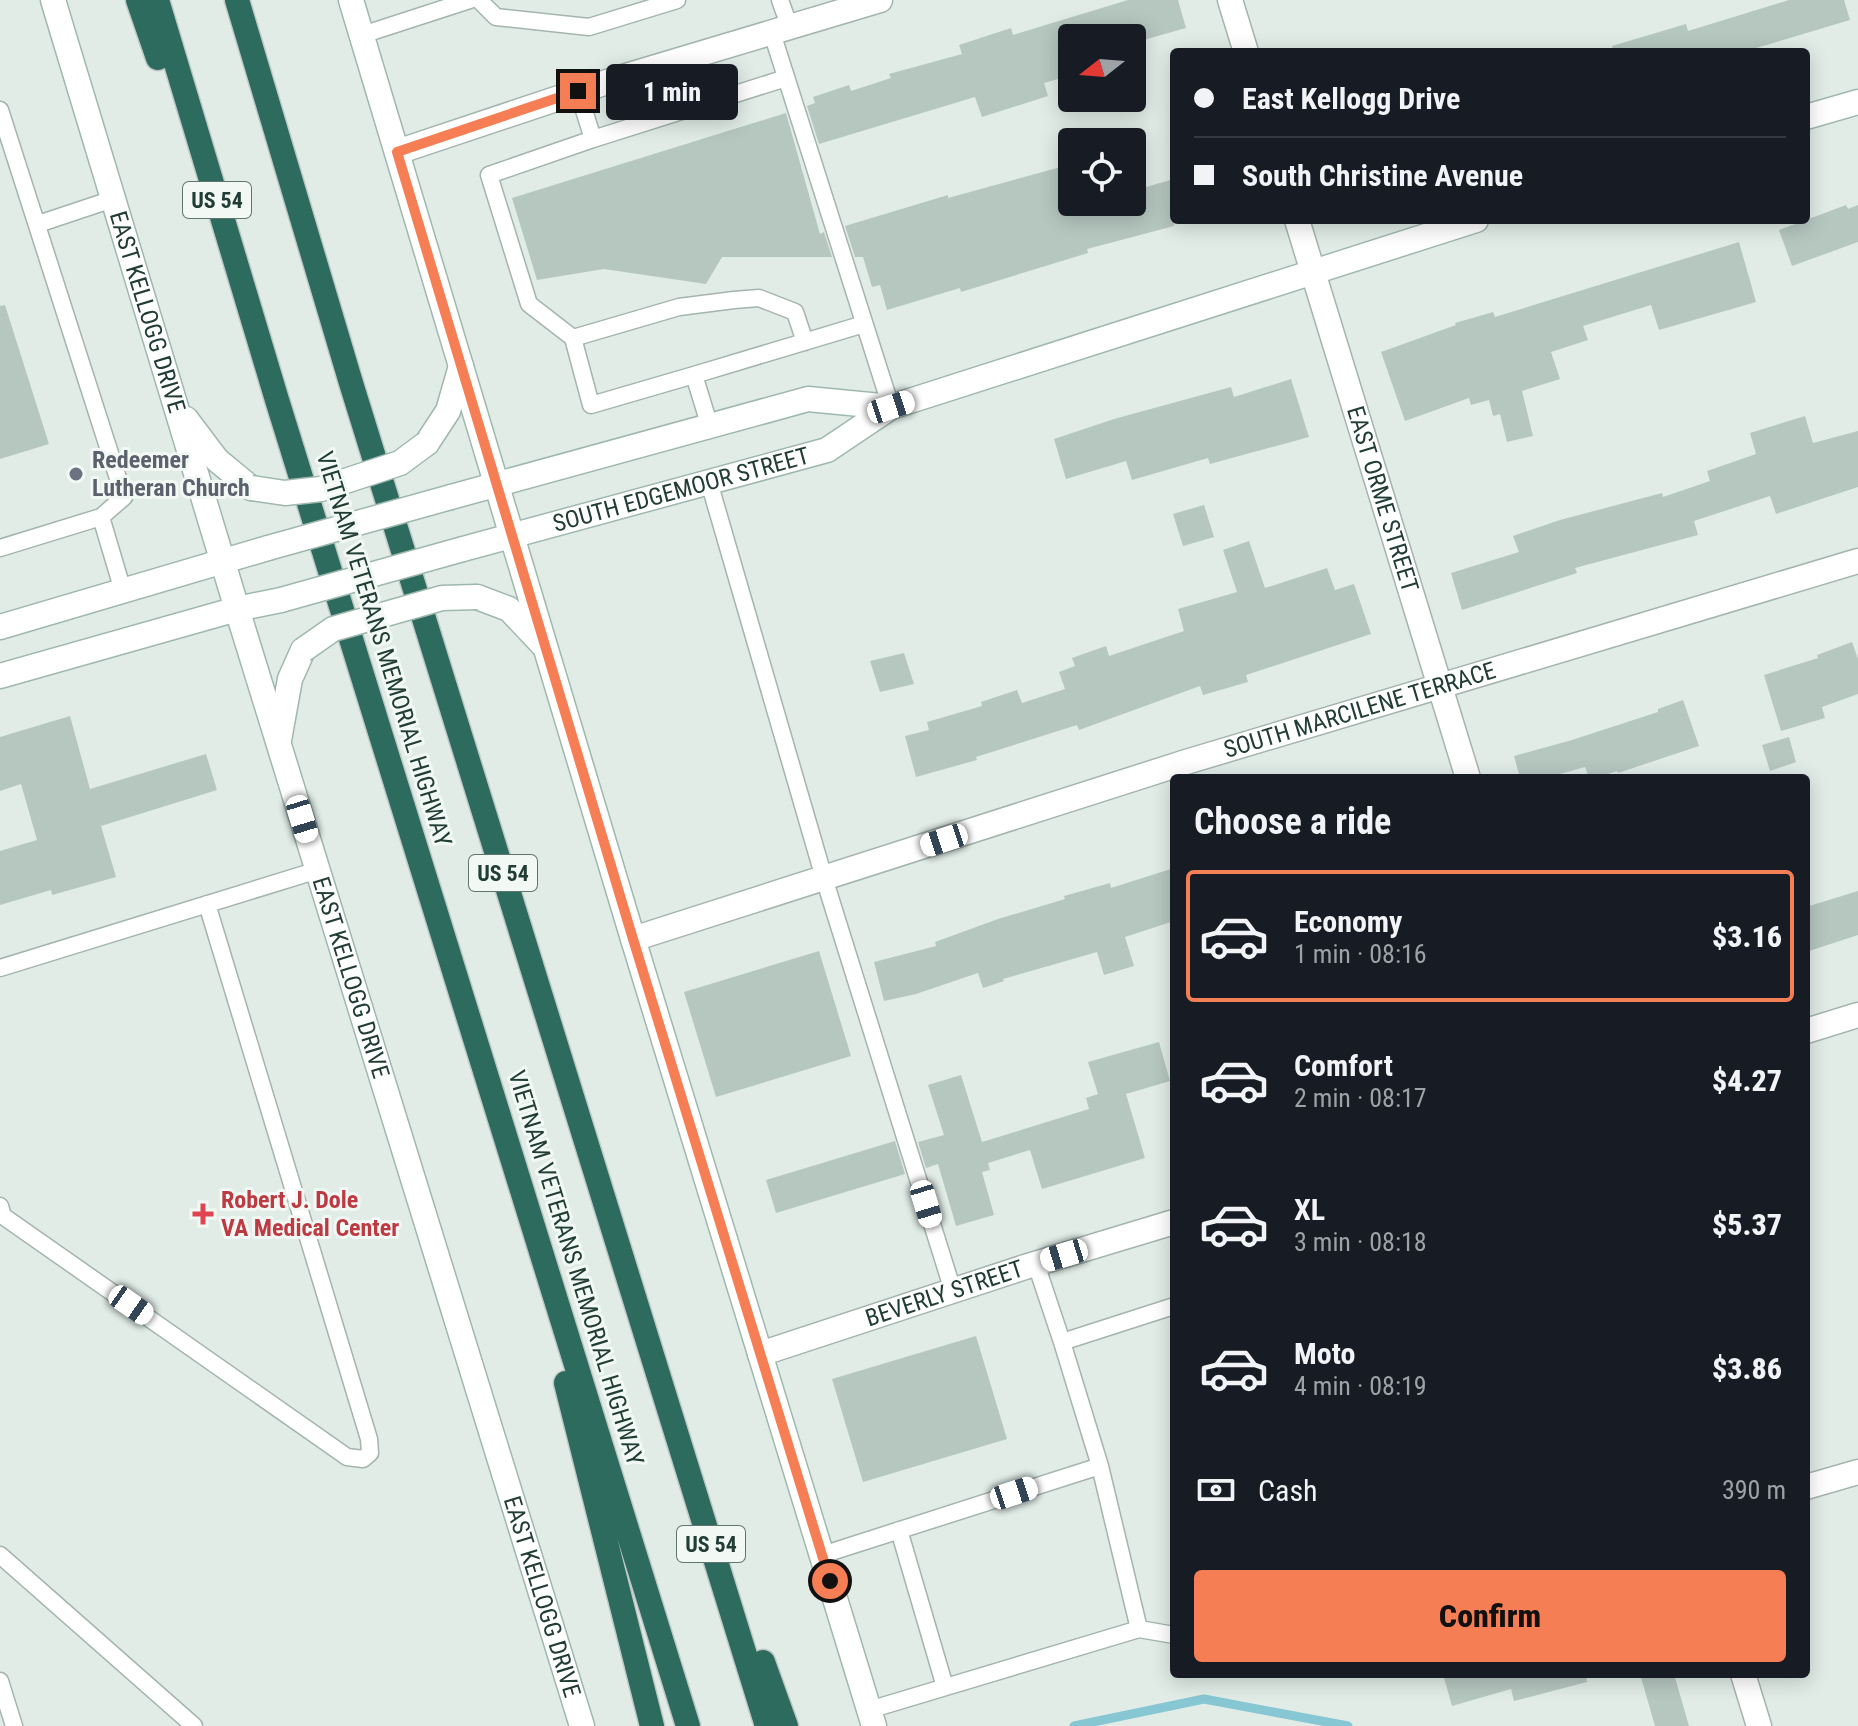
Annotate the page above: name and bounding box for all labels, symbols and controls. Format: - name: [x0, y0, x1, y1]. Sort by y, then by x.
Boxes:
- north arrow: [1058, 24, 1146, 112]
- map controls: [1058, 24, 1146, 216]
- callout: 1 min: [606, 63, 738, 119]
- route end: [560, 73, 596, 109]
- text: 1 min: [643, 77, 701, 107]
- text: East Kellogg Drive: [1242, 81, 1460, 116]
- button: locate: [1058, 128, 1146, 216]
- text: South Christine Avenue: [1242, 158, 1523, 193]
- road number: US 54: [183, 182, 251, 218]
- street label: EAST KELLOGG DRIVE: [104, 208, 191, 416]
- car: [864, 388, 918, 426]
- street label: EAST ORME STREET: [1341, 403, 1424, 595]
- street label: SOUTH EDGEMOOR STREET: [550, 441, 812, 538]
- place label: Redeemer Lutheran Church: [92, 446, 250, 502]
- street label: VIETNAM VETERANS MEMORIAL HIGHWAY: [310, 448, 458, 850]
- marker: Redeemer Lutheran Church: [67, 465, 85, 483]
- street label: SOUTH MARCILENE TERRACE: [1221, 656, 1499, 764]
- car: [284, 793, 320, 845]
- text: Choose a ride: [1194, 801, 1391, 843]
- car: [917, 821, 971, 859]
- road number: US 54: [469, 855, 537, 891]
- street label: EAST KELLOGG DRIVE: [307, 874, 395, 1082]
- icon: car: [1198, 900, 1270, 972]
- text: Economy: [1294, 904, 1402, 939]
- text: $3.16: [1712, 919, 1782, 954]
- text: 1 min · 08:16: [1294, 939, 1427, 969]
- icon: car: [1198, 1044, 1270, 1116]
- text: Comfort: [1294, 1048, 1393, 1083]
- text: $4.27: [1712, 1063, 1782, 1098]
- street label: VIETNAM VETERANS MEMORIAL HIGHWAY: [502, 1067, 650, 1469]
- text: 2 min · 08:17: [1294, 1083, 1427, 1113]
- car: [908, 1178, 944, 1230]
- place label: Robert J. Dole VA Medical Center: [221, 1186, 399, 1242]
- icon: car: [1198, 1188, 1270, 1260]
- text: XL: [1294, 1192, 1325, 1227]
- marker: Robert J. Dole VA Medical Center: [192, 1203, 214, 1225]
- text: $5.37: [1712, 1207, 1782, 1242]
- text: 3 min · 08:18: [1294, 1227, 1427, 1257]
- car: [1038, 1237, 1090, 1273]
- street label: BEVERLY STREET: [862, 1255, 1027, 1332]
- car: [104, 1281, 158, 1329]
- icon: car: [1198, 1332, 1270, 1404]
- text: Moto: [1294, 1336, 1355, 1371]
- text: $3.86: [1712, 1351, 1782, 1386]
- text: 4 min · 08:19: [1294, 1371, 1427, 1401]
- icon: cash: [1194, 1468, 1238, 1512]
- text: Cash: [1258, 1473, 1318, 1508]
- car: [987, 1474, 1041, 1512]
- text: 390 m: [1722, 1475, 1786, 1505]
- street label: EAST KELLOGG DRIVE: [498, 1493, 586, 1701]
- road number: US 54: [677, 1526, 745, 1562]
- route start: [812, 1563, 848, 1599]
- button: Confirm: [1194, 1570, 1786, 1662]

